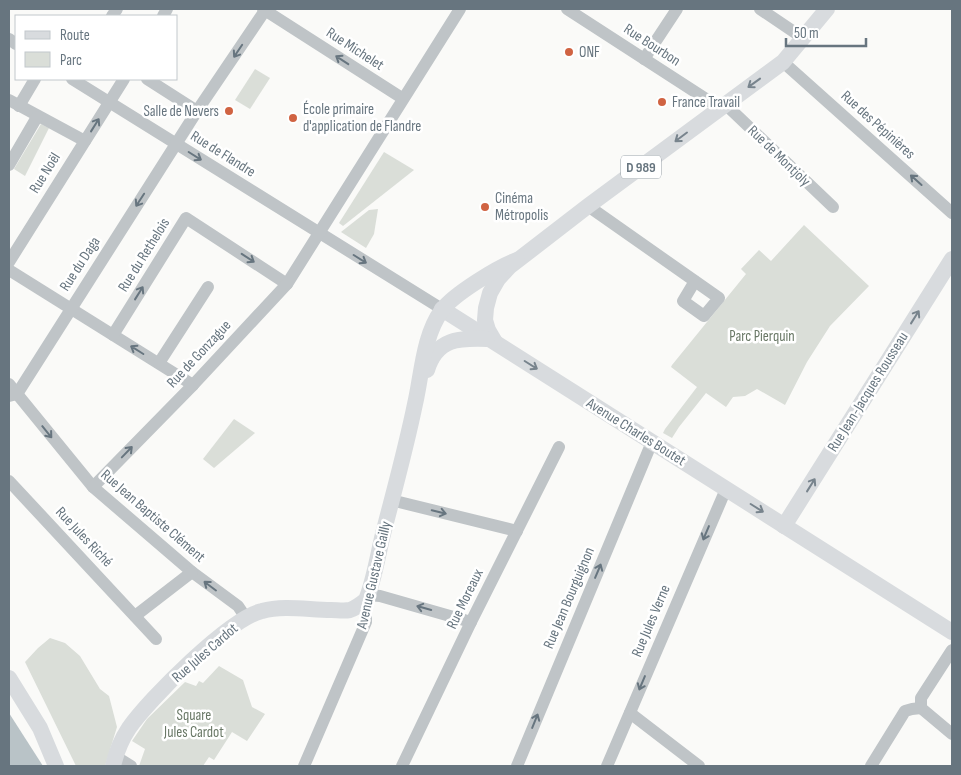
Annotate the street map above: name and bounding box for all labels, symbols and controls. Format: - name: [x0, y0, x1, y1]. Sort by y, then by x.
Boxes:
- legend: [15, 15, 178, 80]
- scale bar: [786, 15, 866, 47]
- street label: Rue Bourbon: [620, 20, 684, 70]
- street label: Rue Michelet: [323, 23, 388, 75]
- text: 50 m: [794, 24, 819, 43]
- text: Route: [60, 26, 90, 45]
- one-way arrow: [233, 43, 243, 57]
- place label: ONF: [579, 43, 600, 62]
- marker: ONF: [563, 46, 575, 58]
- text: Parc: [60, 51, 82, 70]
- one-way arrow: [335, 54, 349, 64]
- one-way arrow: [747, 78, 761, 89]
- street label: Rue des Pépinières: [837, 87, 919, 163]
- place label: France Travail: [672, 93, 740, 112]
- marker: France Travail: [656, 96, 668, 108]
- place label: École primaire d'application de Flandre: [303, 100, 421, 136]
- place label: Salle de Nevers: [143, 102, 219, 121]
- marker: Salle de Nevers: [223, 105, 235, 117]
- marker: École primaire d'application de Flandre: [287, 112, 299, 124]
- one-way arrow: [90, 119, 100, 133]
- street label: Rue de Montjoly: [744, 121, 815, 191]
- street label: Rue de Flandre: [187, 127, 259, 181]
- one-way arrow: [674, 132, 688, 142]
- street label: Rue Noël: [25, 149, 65, 197]
- one-way arrow: [188, 151, 202, 162]
- road number: D 989: [621, 156, 661, 178]
- one-way arrow: [909, 175, 922, 186]
- place label: Cinéma Métropolis: [495, 189, 548, 225]
- one-way arrow: [135, 193, 145, 207]
- marker: Cinéma Métropolis: [479, 201, 491, 213]
- street label: Rue du Rethelois: [114, 215, 174, 295]
- street label: Rue du Daga: [55, 233, 105, 295]
- one-way arrow: [240, 253, 254, 263]
- one-way arrow: [353, 255, 367, 265]
- one-way arrow: [134, 287, 144, 301]
- one-way arrow: [910, 310, 920, 324]
- street label: Rue de Gonzague: [163, 316, 235, 392]
- park label: Parc Pierquin: [729, 327, 795, 346]
- street label: Rue Jean-Jacques Rousseau: [823, 329, 913, 455]
- one-way arrow: [131, 344, 145, 354]
- one-way arrow: [523, 360, 537, 370]
- street label: Avenue Charles Boutet: [582, 393, 690, 470]
- one-way arrow: [42, 425, 53, 438]
- one-way arrow: [121, 446, 133, 459]
- street label: Rue Jean Baptiste Clément: [97, 465, 210, 567]
- one-way arrow: [806, 478, 816, 492]
- street label: Rue Jules Riché: [51, 503, 117, 571]
- one-way arrow: [749, 504, 763, 514]
- one-way arrow: [430, 508, 446, 517]
- street label: Avenue Gustave Gailly: [352, 519, 396, 632]
- one-way arrow: [701, 525, 711, 540]
- street label: Rue Jean Bourguignon: [539, 544, 599, 652]
- one-way arrow: [593, 564, 603, 579]
- street label: Rue Moreaux: [442, 566, 488, 632]
- one-way arrow: [204, 580, 217, 591]
- street label: Rue Jules Verne: [627, 582, 675, 660]
- one-way arrow: [417, 603, 433, 613]
- street label: Rue Jules Cardot: [168, 619, 242, 687]
- one-way arrow: [637, 675, 647, 690]
- park label: Square Jules Cardot: [163, 706, 224, 742]
- one-way arrow: [531, 714, 541, 729]

